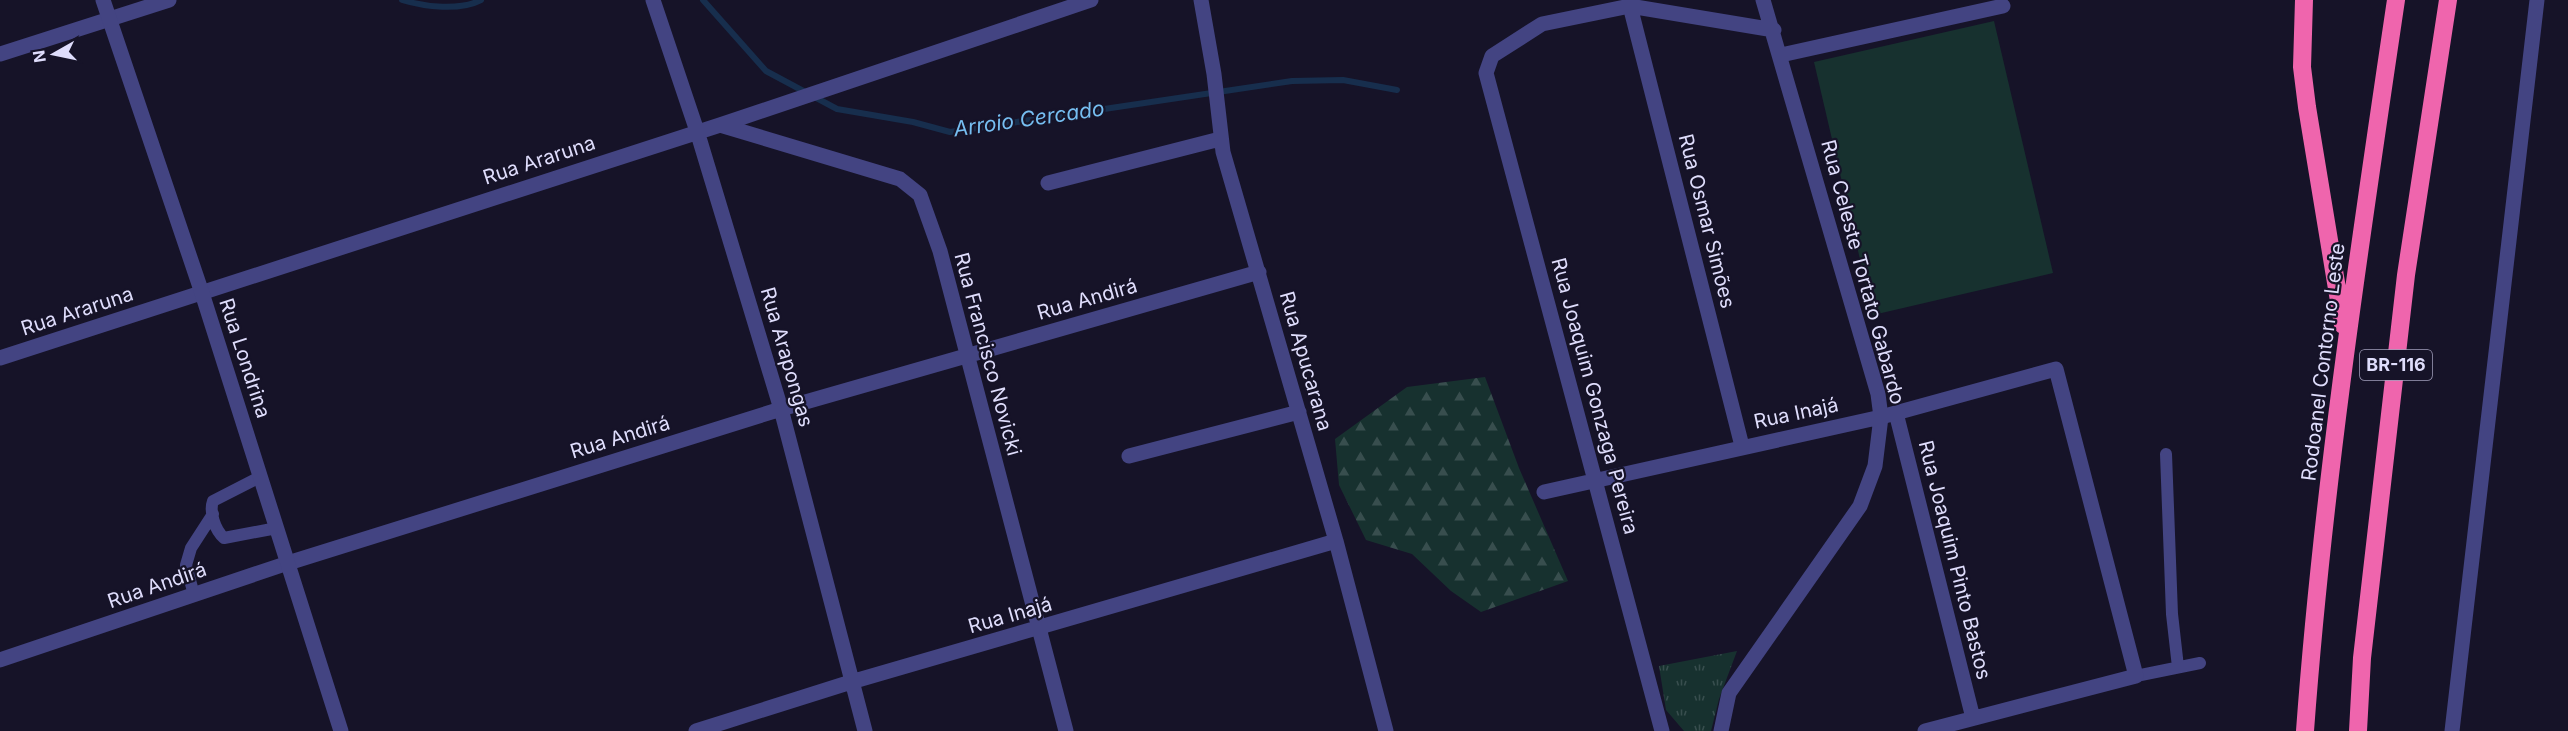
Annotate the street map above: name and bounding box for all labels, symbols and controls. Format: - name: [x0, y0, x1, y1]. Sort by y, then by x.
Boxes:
- north arrow: [24, 24, 84, 84]
- text: N: [28, 49, 50, 64]
- water label: Arroio Cercado: [951, 96, 1106, 142]
- street label: Rua Araruna: [480, 131, 598, 189]
- street label: Rua Osmar Simões: [1674, 131, 1740, 311]
- street label: Rua Celeste Tortato Gabardo: [1816, 137, 1910, 407]
- street label: Rodoanel Contorno Leste: [2296, 242, 2350, 482]
- street label: Rua Francisco Novicki: [949, 250, 1027, 458]
- street label: Rua Joaquim Gonzaga Pereira: [1546, 255, 1644, 537]
- street label: Rua Andirá: [1034, 273, 1140, 325]
- street label: Rua Araruna: [18, 282, 136, 340]
- street label: Rua Arapongas: [756, 284, 818, 430]
- street label: Rua Apucarana: [1275, 288, 1337, 434]
- street label: Rua Londrina: [214, 295, 276, 421]
- road number: BR-116: [2360, 350, 2432, 380]
- street label: Rua Inajá: [1751, 392, 1841, 434]
- street label: Rua Andirá: [567, 410, 673, 464]
- street label: Rua Joaquim Pinto Bastos: [1914, 438, 1996, 682]
- street label: Rua Andirá: [104, 557, 210, 613]
- street label: Rua Inajá: [965, 592, 1055, 638]

